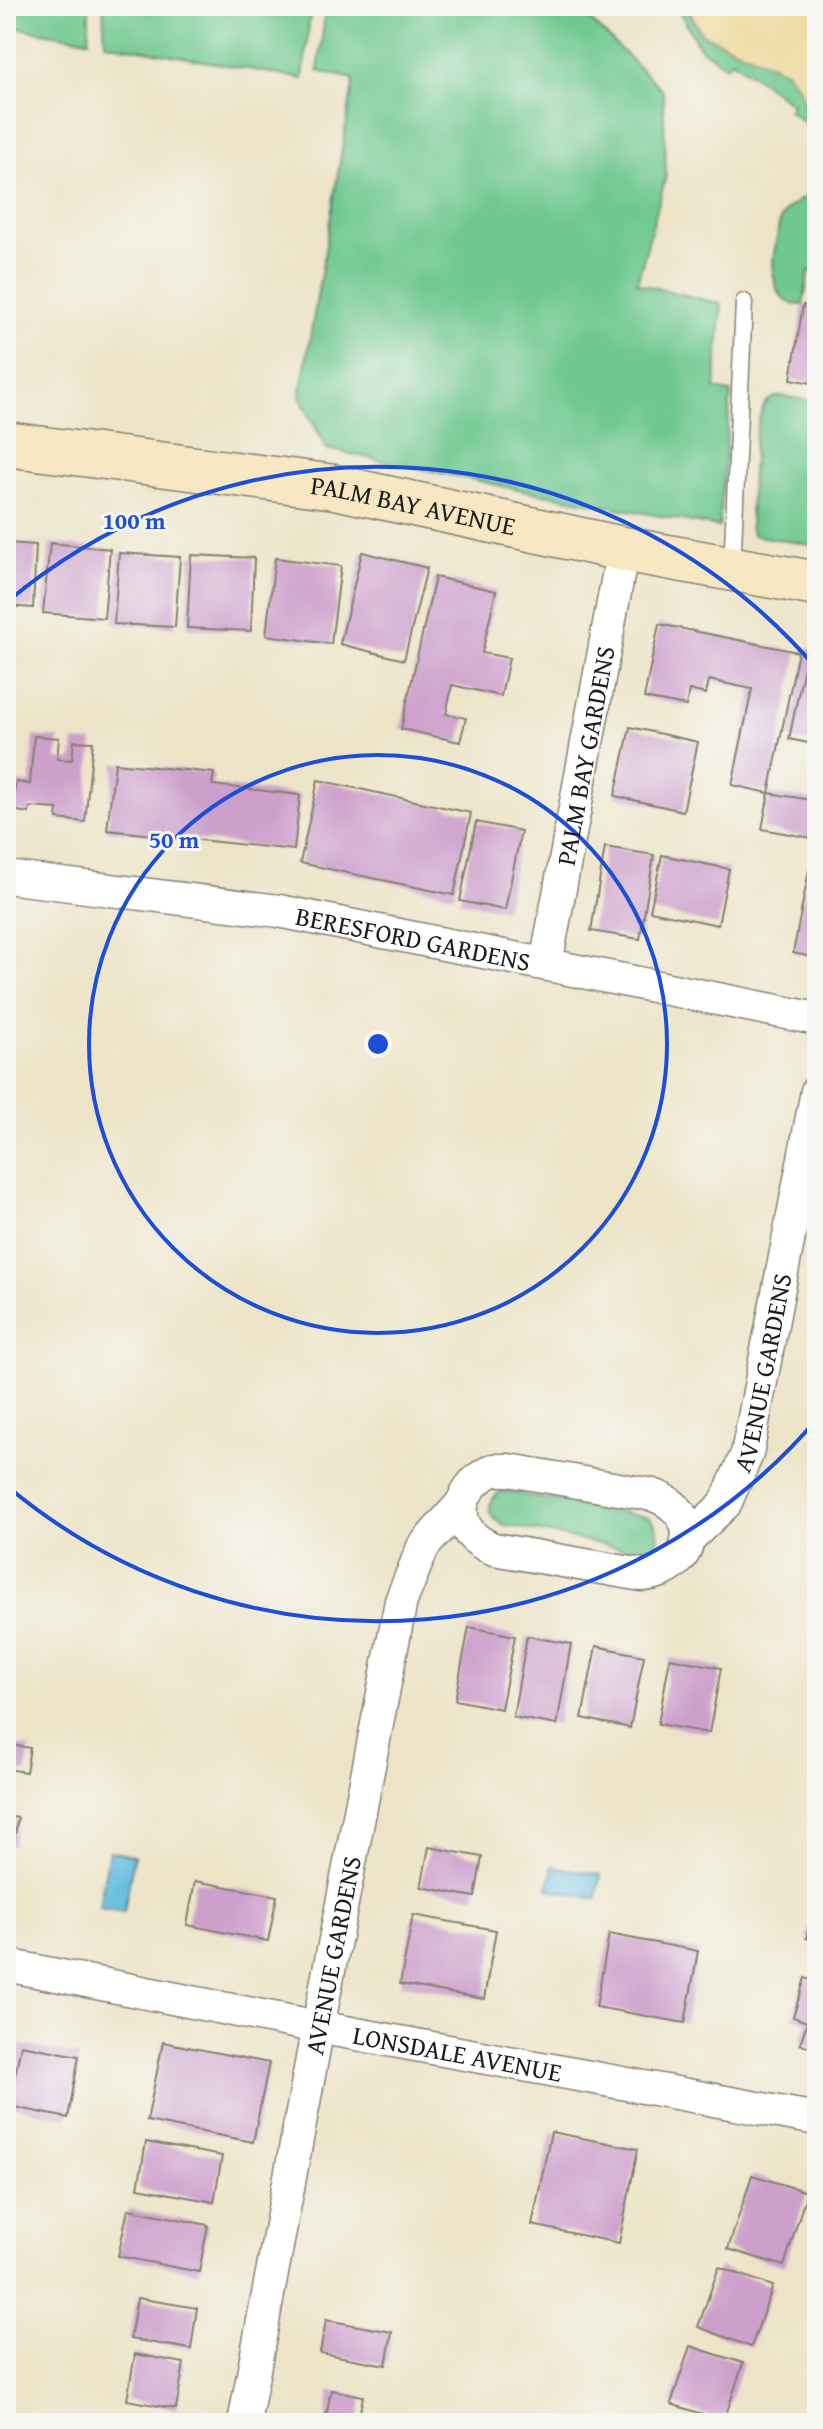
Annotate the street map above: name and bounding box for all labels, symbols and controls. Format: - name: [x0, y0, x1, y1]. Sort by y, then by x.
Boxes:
- street label: PALM BAY AVENUE: [308, 465, 520, 545]
- text: 100 m: [102, 503, 166, 538]
- street label: PALM BAY GARDENS: [545, 643, 624, 868]
- text: 50 m: [149, 822, 200, 857]
- street label: BERESFORD GARDENS: [292, 895, 534, 981]
- centre of rings: [364, 1030, 392, 1058]
- street label: AVENUE GARDENS: [722, 1270, 801, 1478]
- street label: AVENUE GARDENS: [294, 1852, 370, 2058]
- street label: LONSDALE AVENUE: [350, 2014, 565, 2091]

